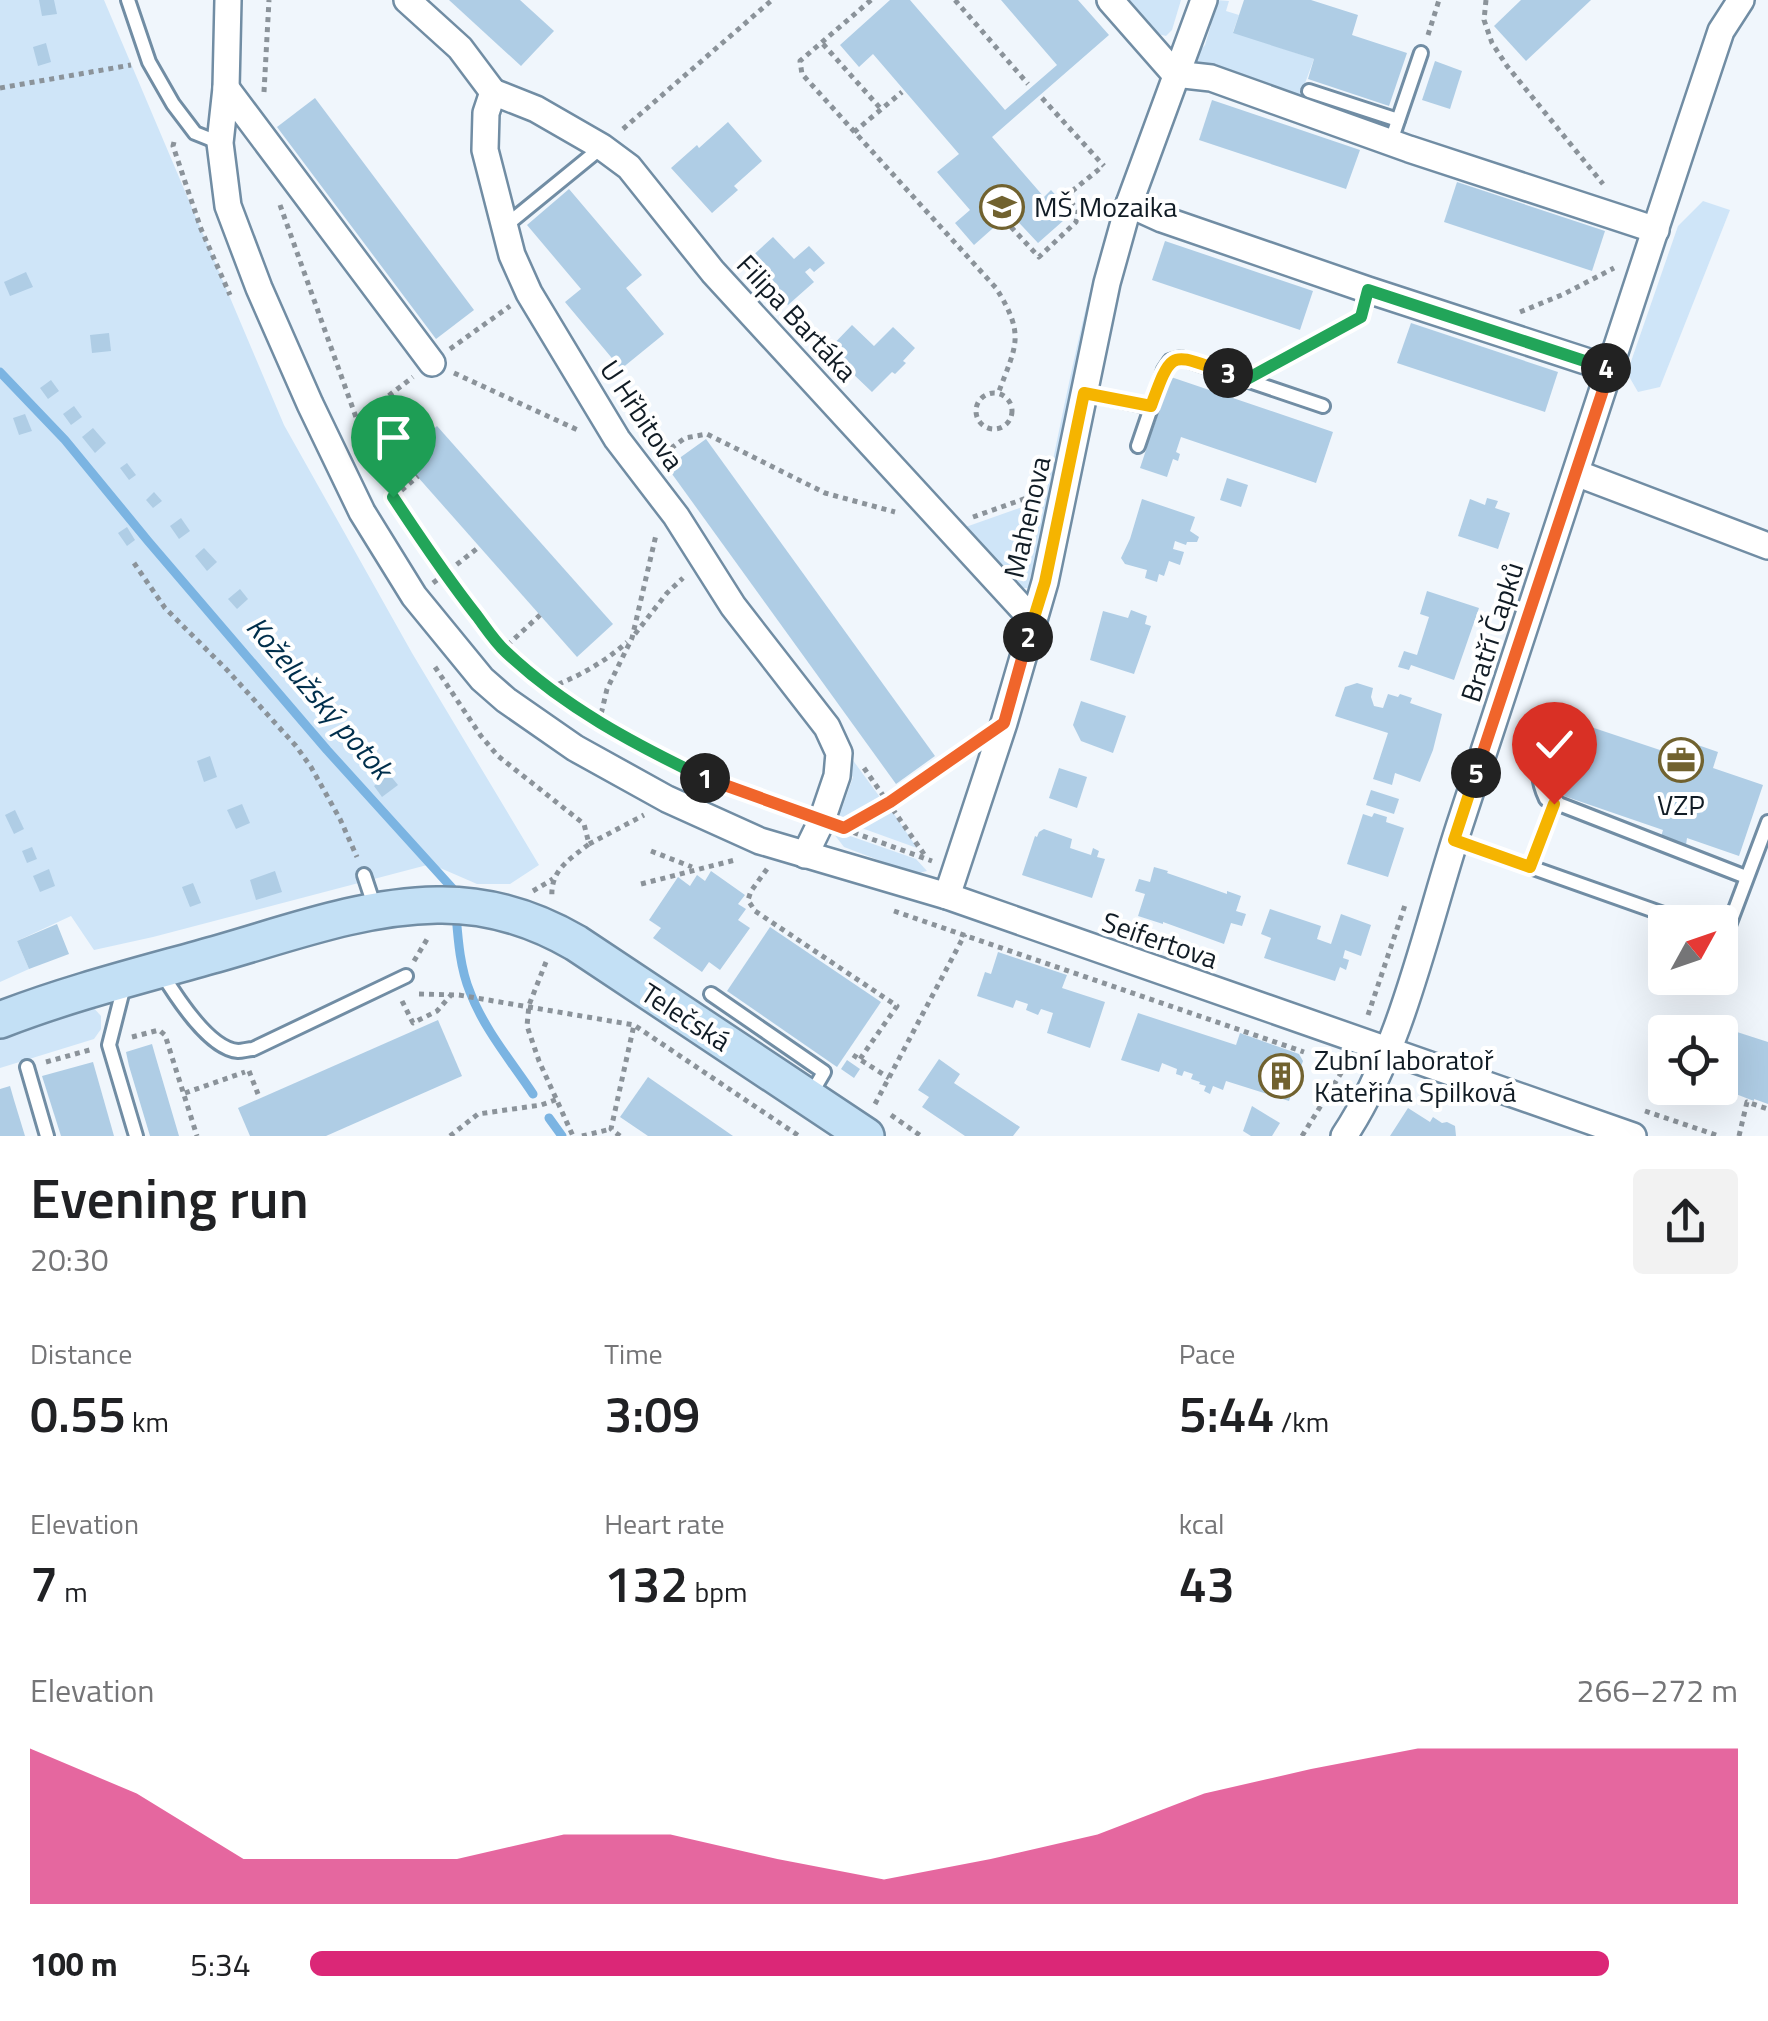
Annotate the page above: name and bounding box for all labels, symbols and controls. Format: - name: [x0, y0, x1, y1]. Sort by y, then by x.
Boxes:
- school or university icon: MŠ Mozaika: [979, 184, 1025, 230]
- place label: MŠ Mozaika: [1034, 185, 1177, 228]
- street label: Filipa Bartáka: [727, 244, 868, 391]
- pin: 4: [1581, 343, 1631, 393]
- text: 4: [1598, 346, 1614, 389]
- pin: 3: [1203, 348, 1253, 398]
- street label: U Hřbitova: [590, 351, 695, 479]
- text: 3: [1220, 351, 1236, 394]
- pin: [351, 395, 436, 498]
- icon: arrive: [366, 410, 421, 465]
- street label: Mahenova: [992, 452, 1061, 582]
- street label: Bratří Čapků: [1449, 556, 1534, 707]
- water label: Koželužský potok: [236, 605, 406, 792]
- pin: 2: [1003, 612, 1053, 662]
- text: 2: [1020, 615, 1036, 658]
- pin: [1512, 702, 1597, 805]
- icon: check: [1527, 717, 1582, 772]
- office icon: VZP: [1658, 737, 1704, 783]
- pin: 5: [1451, 748, 1501, 798]
- text: 5: [1468, 751, 1484, 794]
- pin: 1: [680, 753, 730, 803]
- text: 1: [697, 756, 713, 799]
- place label: VZP: [1657, 783, 1705, 826]
- street label: Seifertova: [1096, 900, 1224, 979]
- north arrow: [1648, 905, 1738, 995]
- map controls: [1648, 905, 1738, 1105]
- street label: Telečská: [633, 971, 740, 1062]
- button: locate: [1648, 1015, 1738, 1105]
- place label: Zubní laboratoř Kateřina Spilková: [1314, 1038, 1516, 1113]
- building icon: Zubní laboratoř Kateřina Spilková: [1258, 1053, 1304, 1099]
- text: Evening run: [30, 1156, 309, 1239]
- button: share: [1633, 1169, 1738, 1274]
- text: 20:30: [30, 1235, 109, 1283]
- text: Distance: [30, 1332, 132, 1375]
- text: Time: [604, 1332, 663, 1375]
- text: Pace: [1179, 1332, 1235, 1375]
- text: 0.55: [30, 1375, 126, 1451]
- text: 3:09: [604, 1375, 700, 1451]
- text: 5:44: [1179, 1375, 1275, 1451]
- text: km: [126, 1400, 169, 1443]
- text: /km: [1275, 1400, 1329, 1443]
- text: Elevation: [30, 1502, 139, 1545]
- text: Heart rate: [604, 1502, 725, 1545]
- text: kcal: [1179, 1502, 1224, 1545]
- text: 7: [30, 1545, 58, 1621]
- text: 132: [604, 1545, 688, 1621]
- text: 43: [1179, 1545, 1235, 1621]
- text: m: [58, 1570, 88, 1613]
- text: bpm: [688, 1570, 747, 1613]
- text: Elevation: [30, 1666, 154, 1714]
- text: 266–272 m: [1576, 1666, 1738, 1714]
- text: 100 m: [30, 1940, 118, 1988]
- text: 5:34: [190, 1940, 251, 1988]

